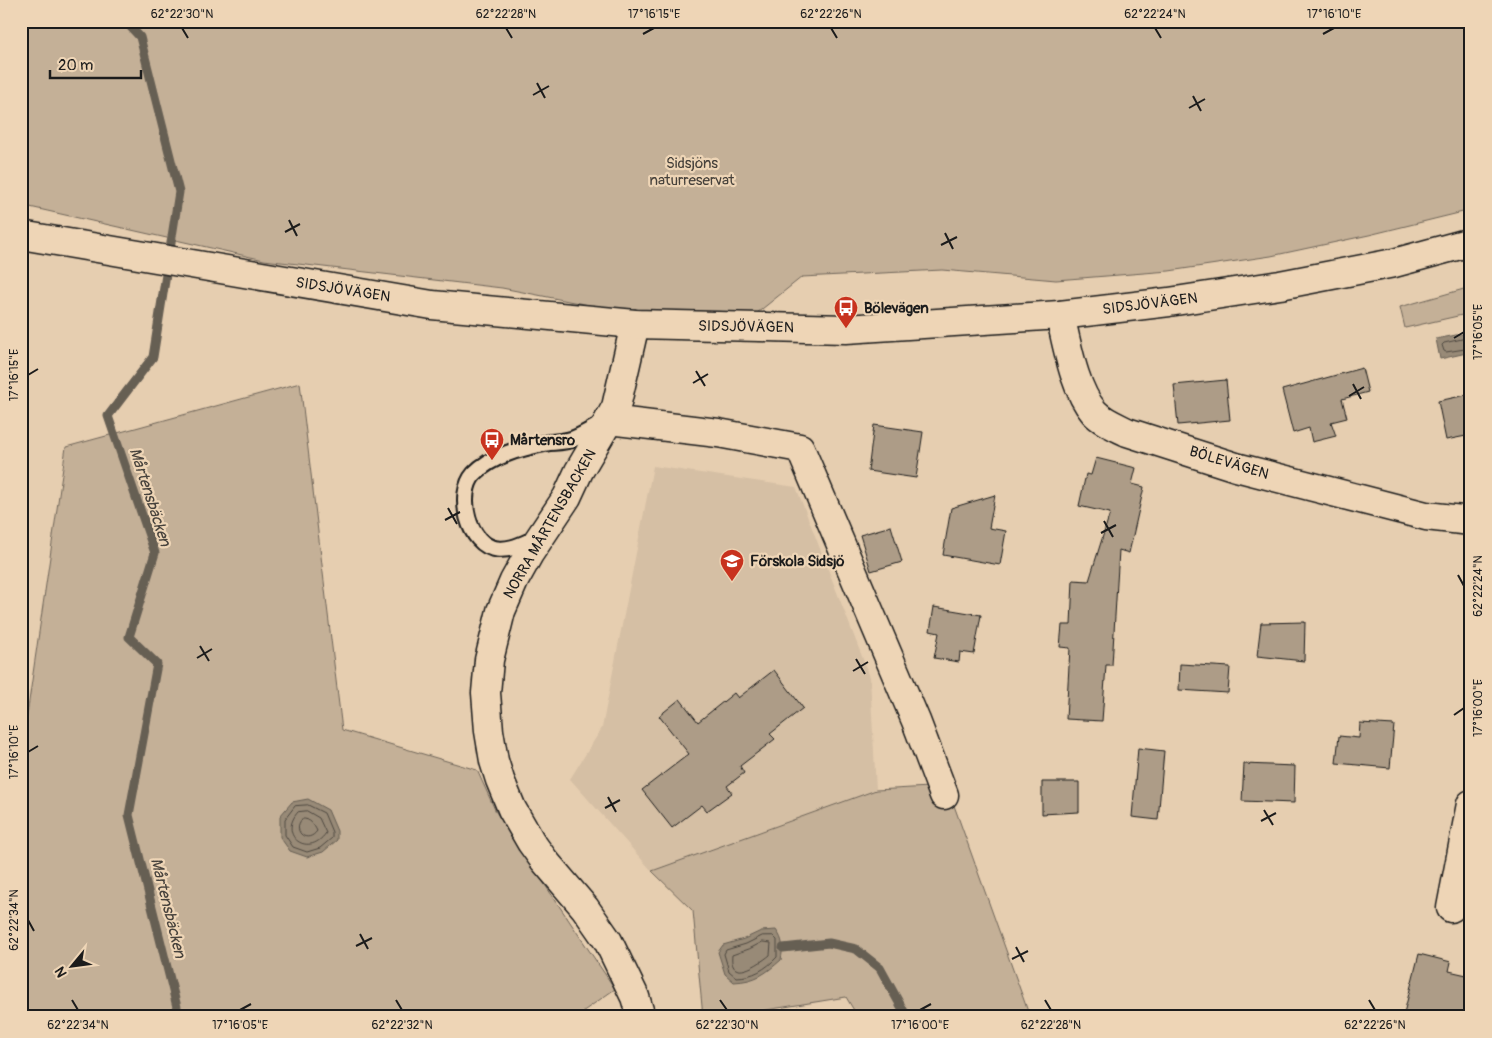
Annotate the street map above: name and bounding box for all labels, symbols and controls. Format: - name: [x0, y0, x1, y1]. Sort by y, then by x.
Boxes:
- text: 62°22'30"N: [151, 7, 213, 22]
- text: 62°22'28"N: [476, 7, 536, 22]
- text: 17°16'15"E: [628, 7, 680, 22]
- text: 62°22'26"N: [800, 7, 862, 22]
- text: 62°22'24"N: [1124, 7, 1186, 22]
- text: 17°16'10"E: [1307, 7, 1361, 22]
- scale bar: [50, 48, 141, 80]
- text: 20 m: [58, 56, 93, 75]
- park label: Sidsjöns naturreservat: [649, 154, 736, 190]
- street label: SIDSJÖVÄGEN: [294, 273, 392, 307]
- street label: SIDSJÖVÄGEN: [1101, 289, 1199, 319]
- bus stop icon: Bölevägen: [833, 295, 859, 329]
- place label: Bölevägen: [864, 299, 929, 318]
- text: 17°16'05"E: [1471, 304, 1486, 360]
- street label: SIDSJÖVÄGEN: [698, 317, 794, 337]
- text: 17°16'15"E: [7, 349, 22, 401]
- bus stop icon: Mårtensro: [479, 427, 505, 461]
- place label: Mårtensro: [510, 431, 575, 450]
- street label: BÖLEVÄGEN: [1187, 442, 1271, 484]
- water label: Mårtensbäcken: [125, 445, 176, 550]
- street label: NORRA MÅRTENSBACKEN: [498, 445, 601, 602]
- school or university icon: Förskola Sidsjö: [719, 548, 745, 582]
- place label: Förskola Sidsjö: [750, 552, 845, 571]
- text: 62°22'24"N: [1471, 555, 1486, 617]
- text: 17°16'00"E: [1471, 679, 1486, 737]
- text: 17°16'10"E: [7, 725, 22, 779]
- water label: Mårtensbäcken: [146, 856, 190, 961]
- text: 62°22'34"N: [7, 889, 22, 951]
- north arrow: [48, 940, 98, 990]
- text: N: [51, 964, 71, 980]
- text: 62°22'34"N: [47, 1018, 109, 1033]
- text: 17°16'05"E: [212, 1018, 268, 1033]
- text: 62°22'32"N: [371, 1018, 433, 1033]
- text: 62°22'30"N: [696, 1018, 758, 1033]
- text: 17°16'00"E: [891, 1018, 949, 1033]
- text: 62°22'28"N: [1021, 1018, 1081, 1033]
- text: 62°22'26"N: [1344, 1018, 1406, 1033]

